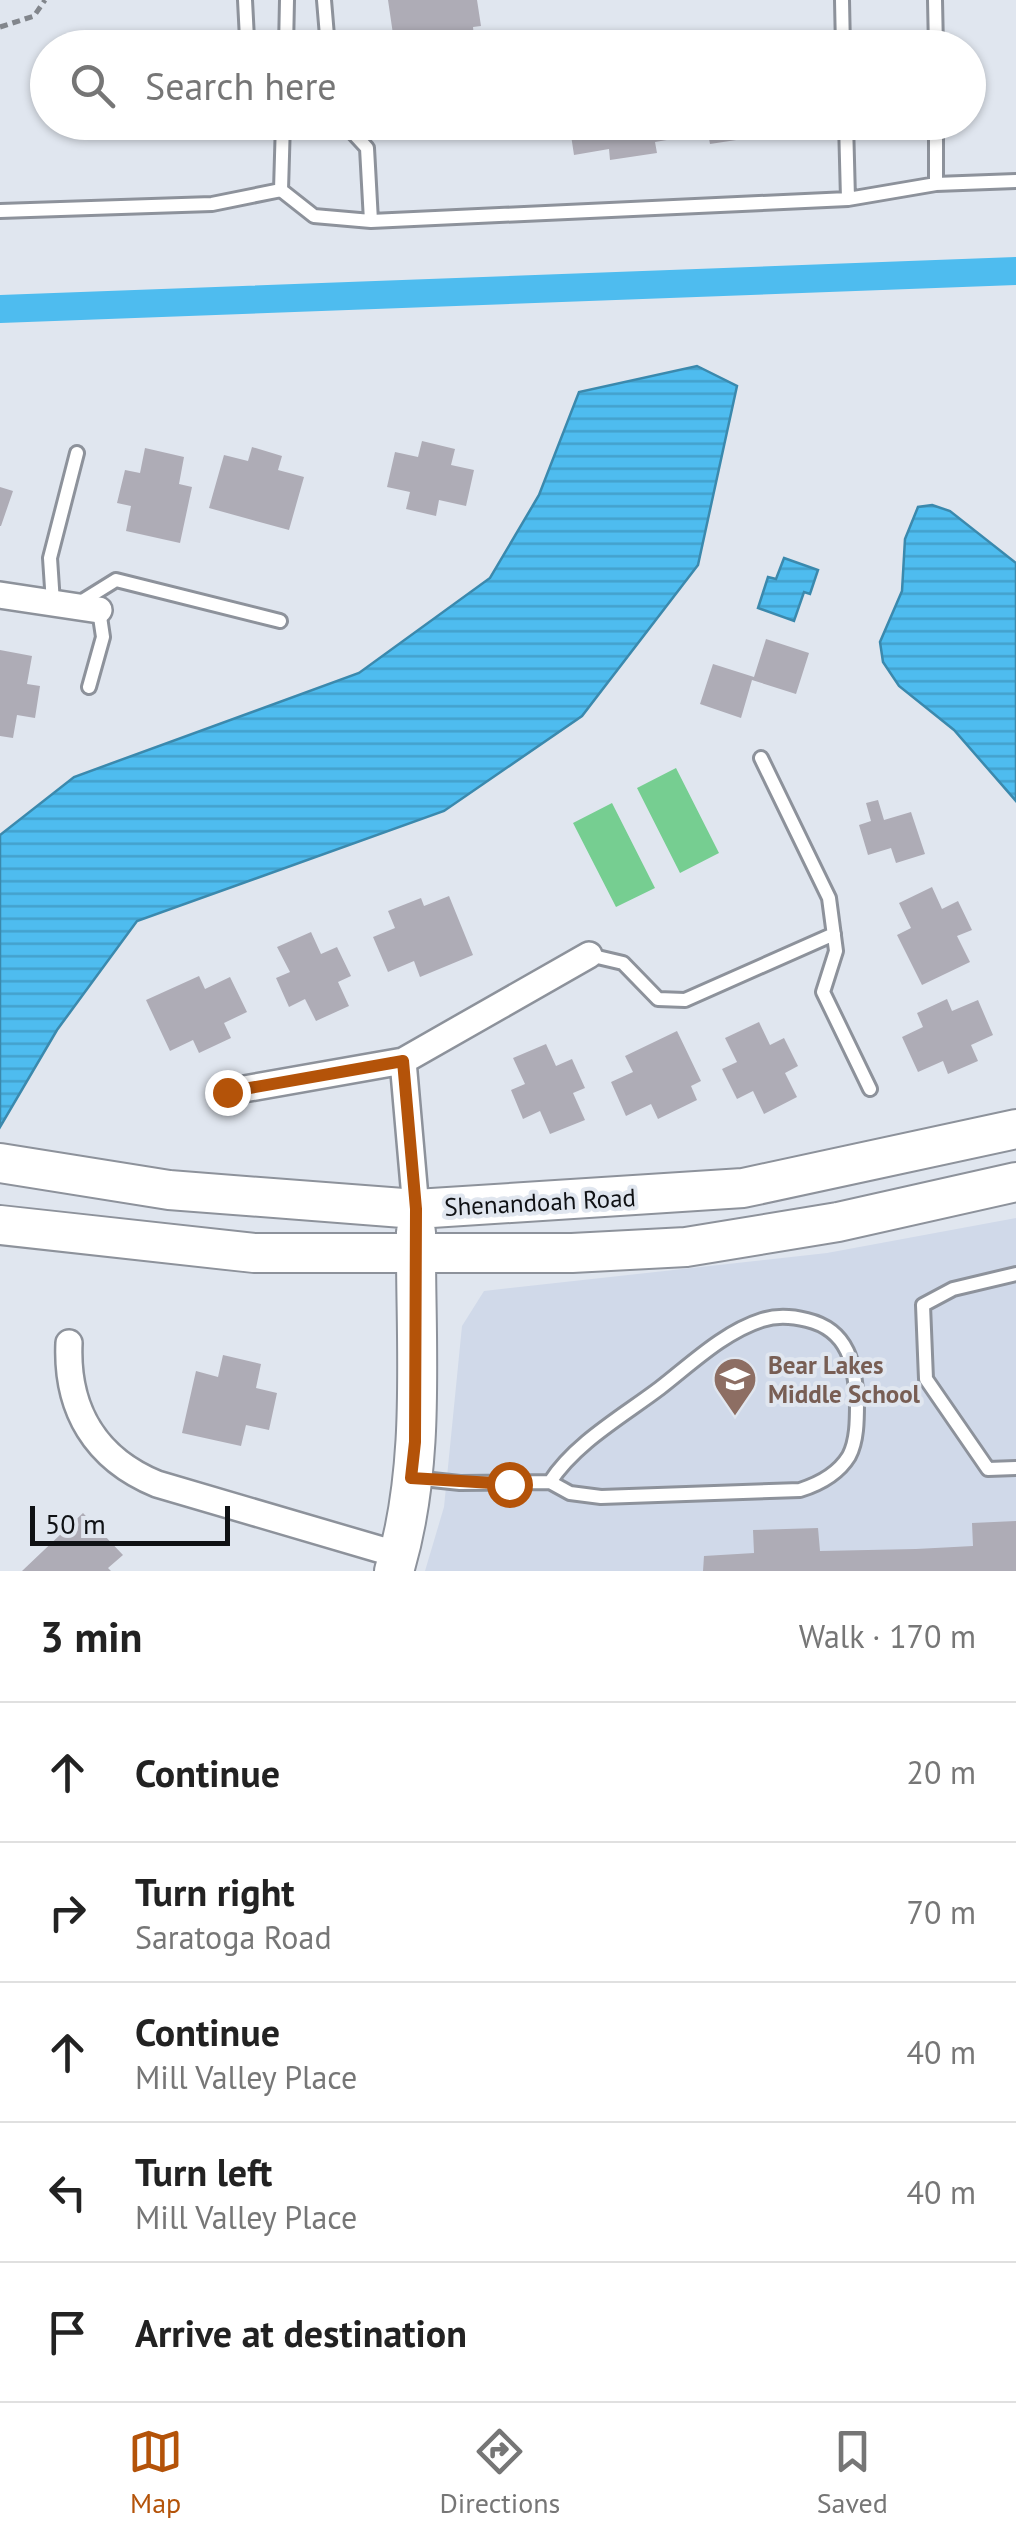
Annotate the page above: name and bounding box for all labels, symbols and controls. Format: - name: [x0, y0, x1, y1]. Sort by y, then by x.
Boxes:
- search box: [30, 30, 986, 140]
- icon: search: [65, 58, 120, 113]
- text: Search here: [145, 61, 337, 110]
- route end: [205, 1070, 251, 1116]
- street label: Shenandoah Road: [443, 1181, 637, 1223]
- place label: Bear Lakes Middle School: [768, 1349, 921, 1410]
- school or university icon: Bear Lakes Middle School: [712, 1356, 758, 1417]
- route start: [487, 1462, 533, 1508]
- scale bar: [30, 1501, 230, 1546]
- text: 50 m: [45, 1505, 106, 1542]
- text: 3 min: [40, 1609, 142, 1664]
- text: Walk · 170 m: [799, 1615, 976, 1657]
- icon: ahead: [40, 1745, 95, 1800]
- text: Continue: [135, 1748, 280, 1797]
- text: 20 m: [907, 1751, 976, 1793]
- text: Turn right: [135, 1867, 295, 1916]
- icon: right: [40, 1885, 95, 1940]
- text: 70 m: [907, 1891, 976, 1933]
- text: Saratoga Road: [135, 1916, 332, 1958]
- text: Continue: [135, 2007, 280, 2056]
- icon: ahead: [40, 2025, 95, 2080]
- text: 40 m: [907, 2031, 976, 2073]
- text: Mill Valley Place: [135, 2056, 357, 2098]
- text: Turn left: [135, 2147, 272, 2196]
- icon: left: [40, 2165, 95, 2220]
- text: 40 m: [907, 2171, 976, 2213]
- text: Mill Valley Place: [135, 2196, 357, 2238]
- icon: arrive: [40, 2305, 95, 2360]
- text: Arrive at destination: [135, 2308, 467, 2357]
- tab: Map: [128, 2424, 183, 2521]
- tab: Directions: [439, 2424, 560, 2521]
- tab: Saved: [817, 2424, 888, 2521]

